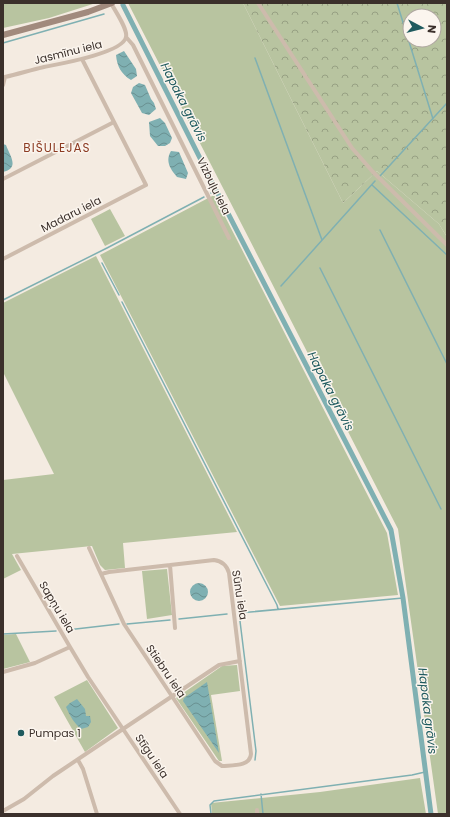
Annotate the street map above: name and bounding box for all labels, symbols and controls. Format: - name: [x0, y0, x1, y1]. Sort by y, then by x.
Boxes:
- north arrow: [402, 8, 442, 48]
- text: N: [423, 24, 440, 34]
- street label: Jasmīnu iela: [32, 36, 104, 68]
- water label: Hapaka grāvis: [157, 59, 211, 145]
- district label: BIŠULEJAS: [23, 139, 91, 156]
- street label: Vizbuļu iela: [193, 155, 235, 217]
- street label: Madaru iela: [38, 192, 104, 236]
- water label: Hapaka grāvis: [304, 348, 358, 434]
- street label: Sūnu iela: [228, 569, 252, 621]
- street label: Sapņu iela: [35, 578, 79, 636]
- street label: Stiebru iela: [142, 641, 190, 701]
- water label: Hapaka grāvis: [414, 667, 442, 755]
- place label: Pumpas 1: [29, 725, 81, 741]
- marker: Pumpas 1: [16, 728, 26, 738]
- street label: Stīgu iela: [131, 731, 173, 781]

